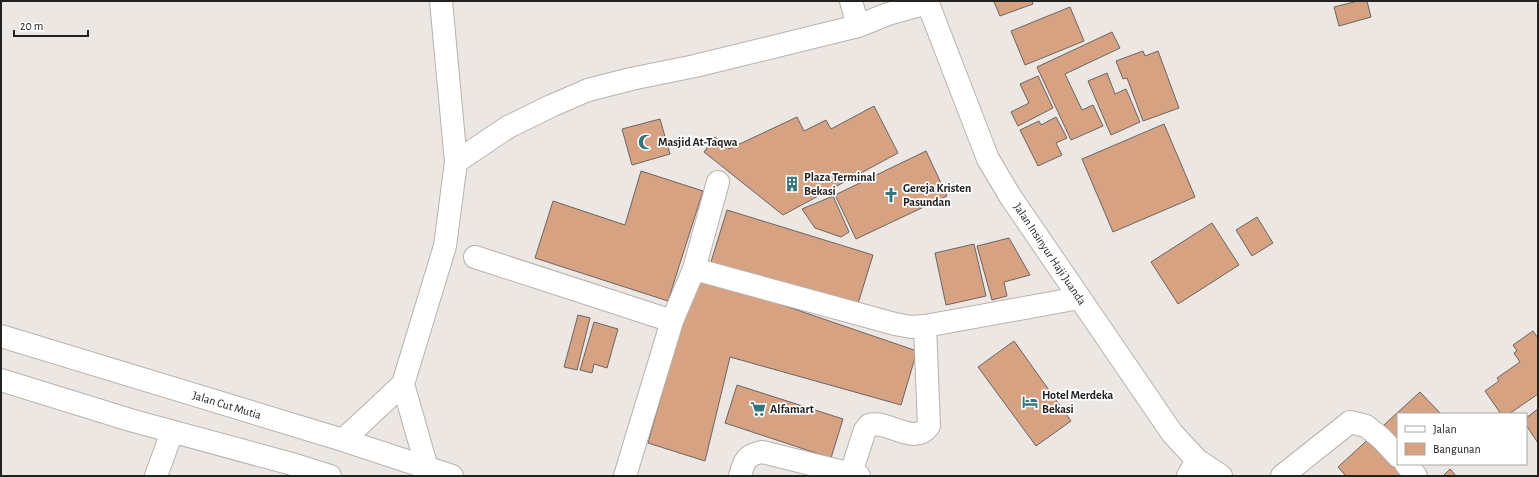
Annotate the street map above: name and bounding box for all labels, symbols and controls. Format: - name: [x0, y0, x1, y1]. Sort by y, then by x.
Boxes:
- scale bar: [14, 12, 88, 38]
- text: 20 m: [20, 20, 43, 32]
- mosque icon: Masjid At-Taqwa: [637, 133, 655, 151]
- place label: Masjid At-Taqwa: [658, 136, 738, 149]
- place label: Plaza Terminal Bekasi: [804, 171, 875, 197]
- building icon: Plaza Terminal Bekasi: [783, 175, 801, 193]
- place label: Gereja Kristen Pasundan: [903, 182, 971, 208]
- church icon: Gereja Kristen Pasundan: [882, 186, 900, 204]
- street label: Jalan Insinyur Haji Juanda: [1011, 201, 1089, 308]
- street label: Jalan Cut Mutia: [191, 389, 263, 421]
- place label: Hotel Merdeka Bekasi: [1042, 389, 1113, 415]
- hotel icon: Hotel Merdeka Bekasi: [1021, 393, 1039, 411]
- supermarket icon: Alfamart: [749, 400, 767, 418]
- place label: Alfamart: [770, 403, 814, 415]
- legend: [1397, 413, 1527, 465]
- text: Jalan: [1433, 423, 1457, 435]
- text: Bangunan: [1433, 443, 1481, 455]

